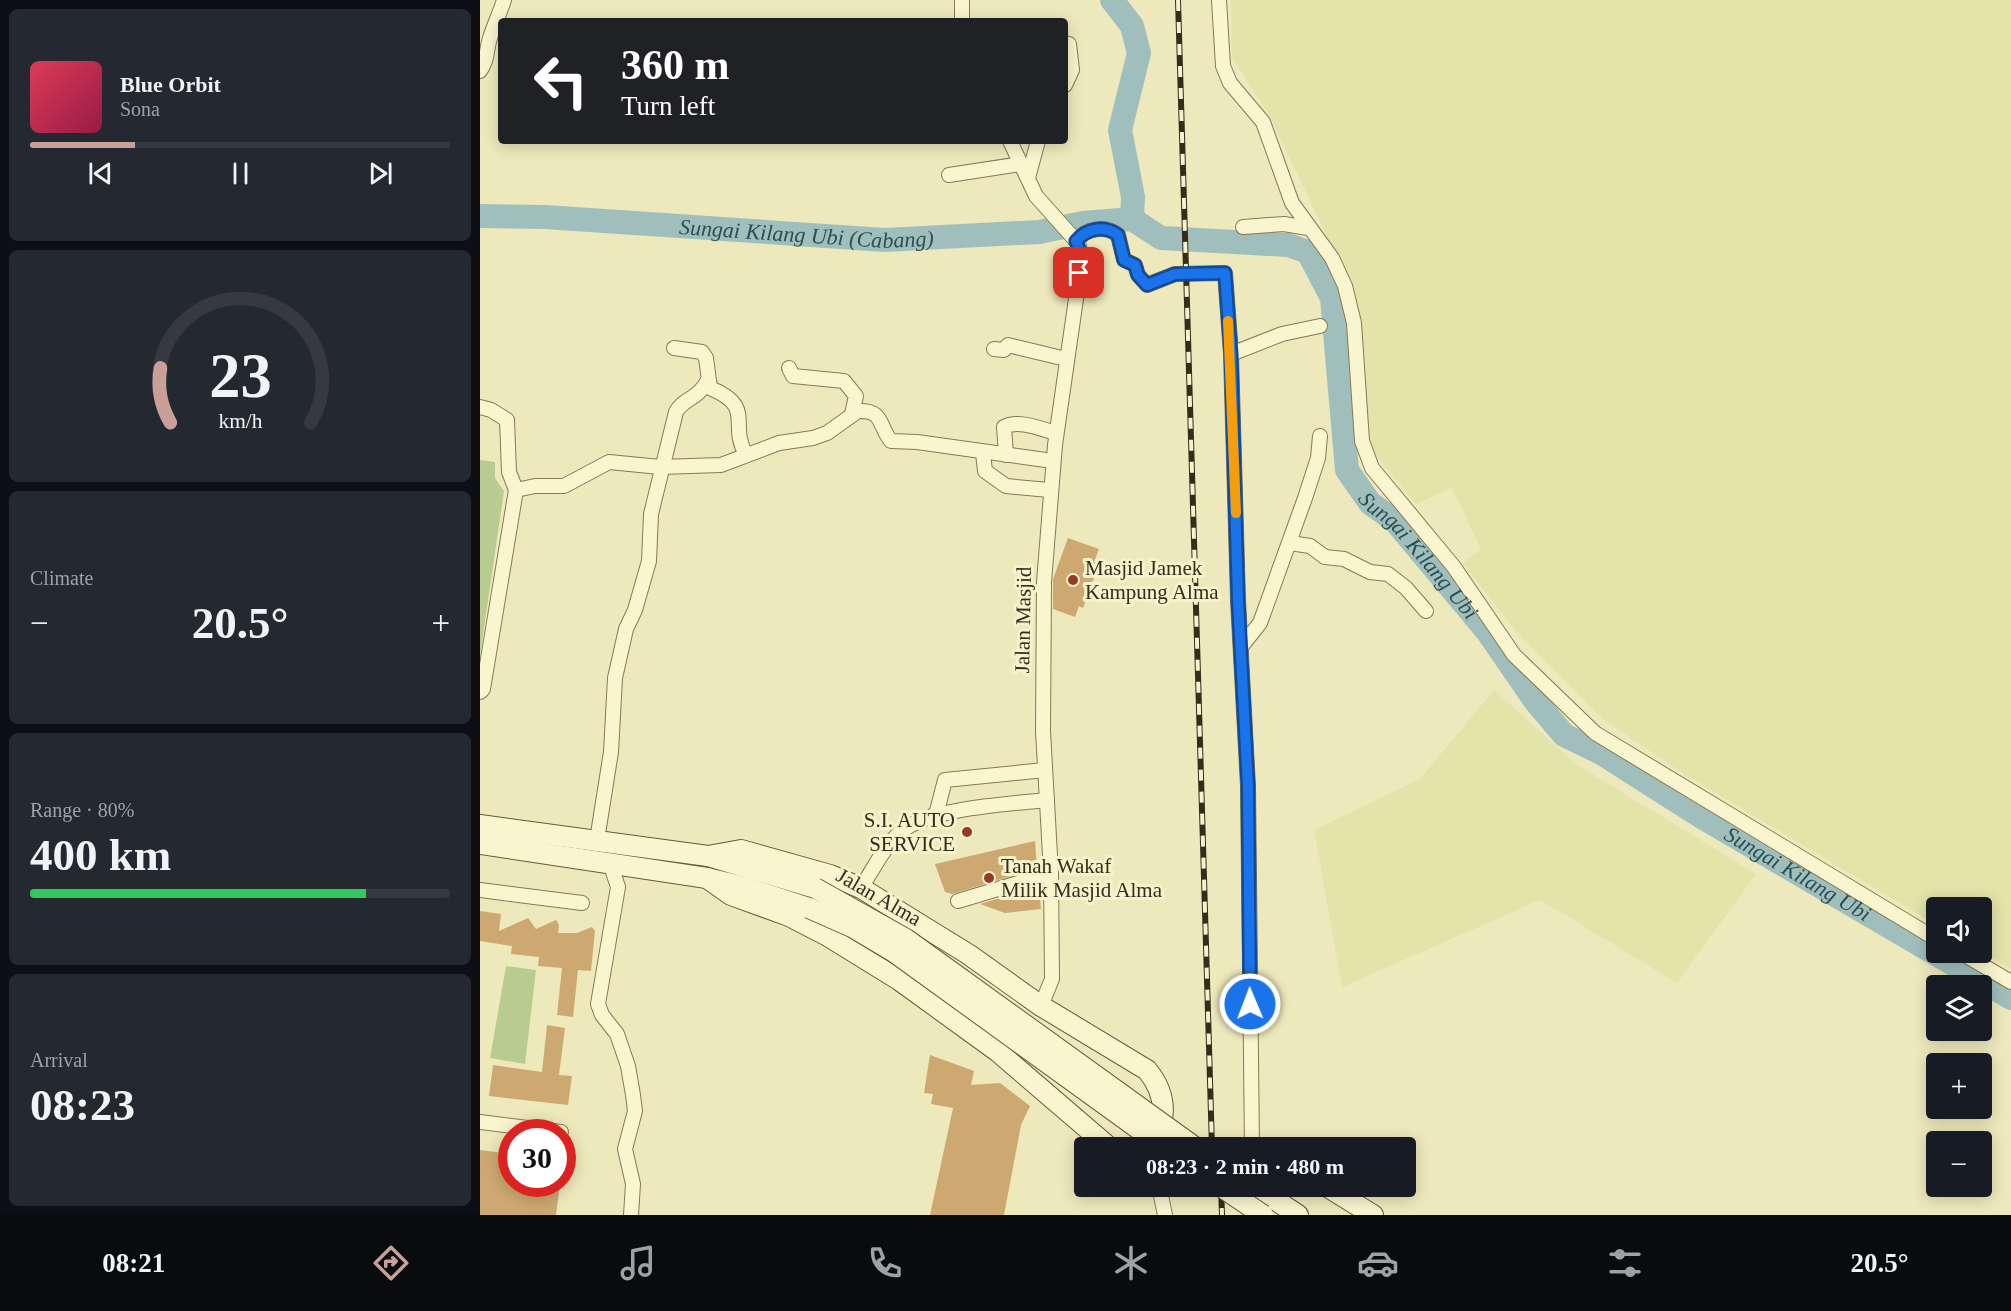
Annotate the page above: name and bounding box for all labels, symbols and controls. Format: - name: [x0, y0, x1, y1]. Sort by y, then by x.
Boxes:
- icon: left: [522, 42, 600, 120]
- text: 360 m: [621, 42, 730, 88]
- text: Blue Orbit: [120, 72, 221, 97]
- text: Turn left: [621, 91, 715, 121]
- text: Sona: [120, 98, 160, 120]
- icon: previous: [84, 157, 117, 190]
- icon: pause: [224, 157, 257, 190]
- icon: next: [364, 157, 397, 190]
- water label: Sungai Kilang Ubi (Cabang): [678, 214, 934, 253]
- pin: [1053, 247, 1104, 298]
- icon: arrive: [1062, 256, 1095, 289]
- text: 23: [209, 341, 271, 410]
- text: km/h: [218, 410, 262, 434]
- water label: Sungai Kilang Ubi: [1353, 487, 1484, 624]
- place label: Masjid Jamek Kampung Alma: [1085, 556, 1219, 604]
- street label: Jalan Masjid: [1010, 566, 1036, 674]
- text: Climate: [30, 567, 93, 589]
- marker: Masjid Jamek Kampung Alma: [1066, 573, 1080, 587]
- text: 20.5°: [192, 598, 288, 648]
- text: −: [30, 605, 49, 641]
- text: +: [431, 605, 450, 641]
- text: Range · 80%: [30, 799, 134, 821]
- place label: S.I. AUTO SERVICE: [864, 808, 955, 856]
- water label: Sungai Kilang Ubi: [1720, 821, 1875, 926]
- marker: S.I. AUTO SERVICE: [960, 825, 974, 839]
- text: 400 km: [30, 830, 171, 880]
- place label: Tanah Wakaf Milik Masjid Alma: [1001, 854, 1163, 902]
- street label: Jalan Alma: [832, 863, 926, 931]
- marker: Tanah Wakaf Milik Masjid Alma: [982, 871, 996, 885]
- map controls: [1926, 897, 1992, 1197]
- button: sound: [1926, 897, 1992, 963]
- position arrow: [1218, 972, 1282, 1036]
- button: layers: [1926, 975, 1992, 1041]
- text: Arrival: [30, 1049, 88, 1071]
- button: +: [1926, 1053, 1992, 1119]
- text: 08:23: [30, 1080, 135, 1130]
- speed limit sign: 30: [498, 1119, 576, 1197]
- button: −: [1926, 1131, 1992, 1197]
- text: 08:23 · 2 min · 480 m: [1146, 1154, 1344, 1179]
- icon: directions: [370, 1242, 412, 1284]
- icon: music: [617, 1242, 659, 1284]
- icon: phone: [864, 1242, 906, 1284]
- icon: climate: [1110, 1242, 1152, 1284]
- icon: car: [1357, 1242, 1399, 1284]
- icon: filters: [1604, 1242, 1646, 1284]
- text: 08:21: [102, 1248, 165, 1278]
- text: 20.5°: [1851, 1248, 1909, 1278]

